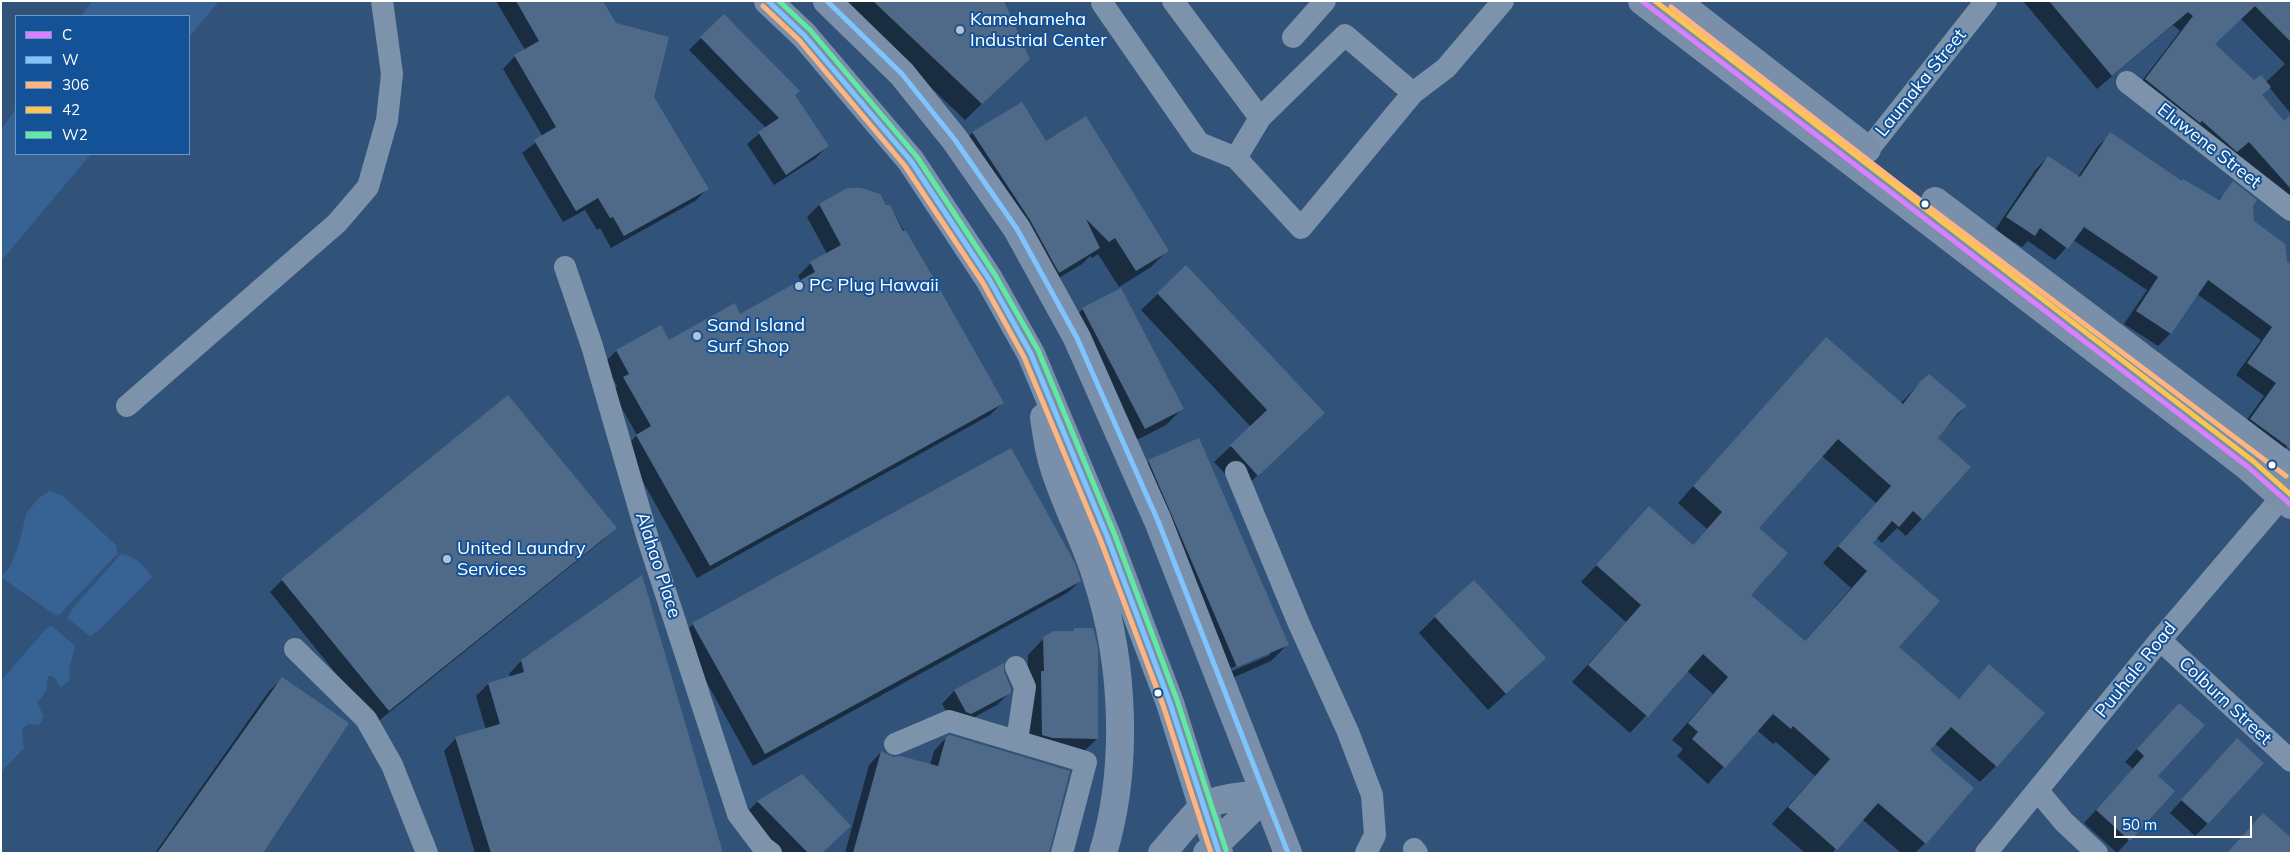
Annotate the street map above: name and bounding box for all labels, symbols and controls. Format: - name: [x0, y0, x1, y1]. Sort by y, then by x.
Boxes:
- place label: Kamehameha Industrial Center: [970, 9, 1107, 52]
- legend: [15, 15, 190, 155]
- marker: Kamehameha Industrial Center: [954, 24, 966, 36]
- text: C: [62, 25, 72, 44]
- street label: Laumaka Street: [1871, 25, 1971, 141]
- text: W: [62, 50, 79, 69]
- text: 306: [62, 75, 89, 94]
- street label: Eluwene Street: [2153, 99, 2265, 193]
- text: 42: [62, 100, 80, 119]
- text: W2: [62, 125, 88, 144]
- unlabelled marker: [1920, 199, 1930, 209]
- place label: PC Plug Hawaii: [809, 275, 939, 297]
- marker: PC Plug Hawaii: [793, 280, 805, 292]
- place label: Sand Island Surf Shop: [707, 315, 805, 358]
- marker: Sand Island Surf Shop: [691, 330, 703, 342]
- unlabelled marker: [2267, 460, 2277, 470]
- street label: Alahao Place: [631, 509, 685, 621]
- place label: United Laundry Services: [457, 538, 585, 580]
- marker: United Laundry Services: [441, 553, 453, 565]
- street label: Puuhale Road: [2091, 618, 2181, 722]
- street label: Colburn Street: [2174, 653, 2276, 749]
- unlabelled marker: [1153, 688, 1163, 698]
- scale bar: [2117, 806, 2254, 838]
- text: 50 m: [2122, 815, 2157, 834]

